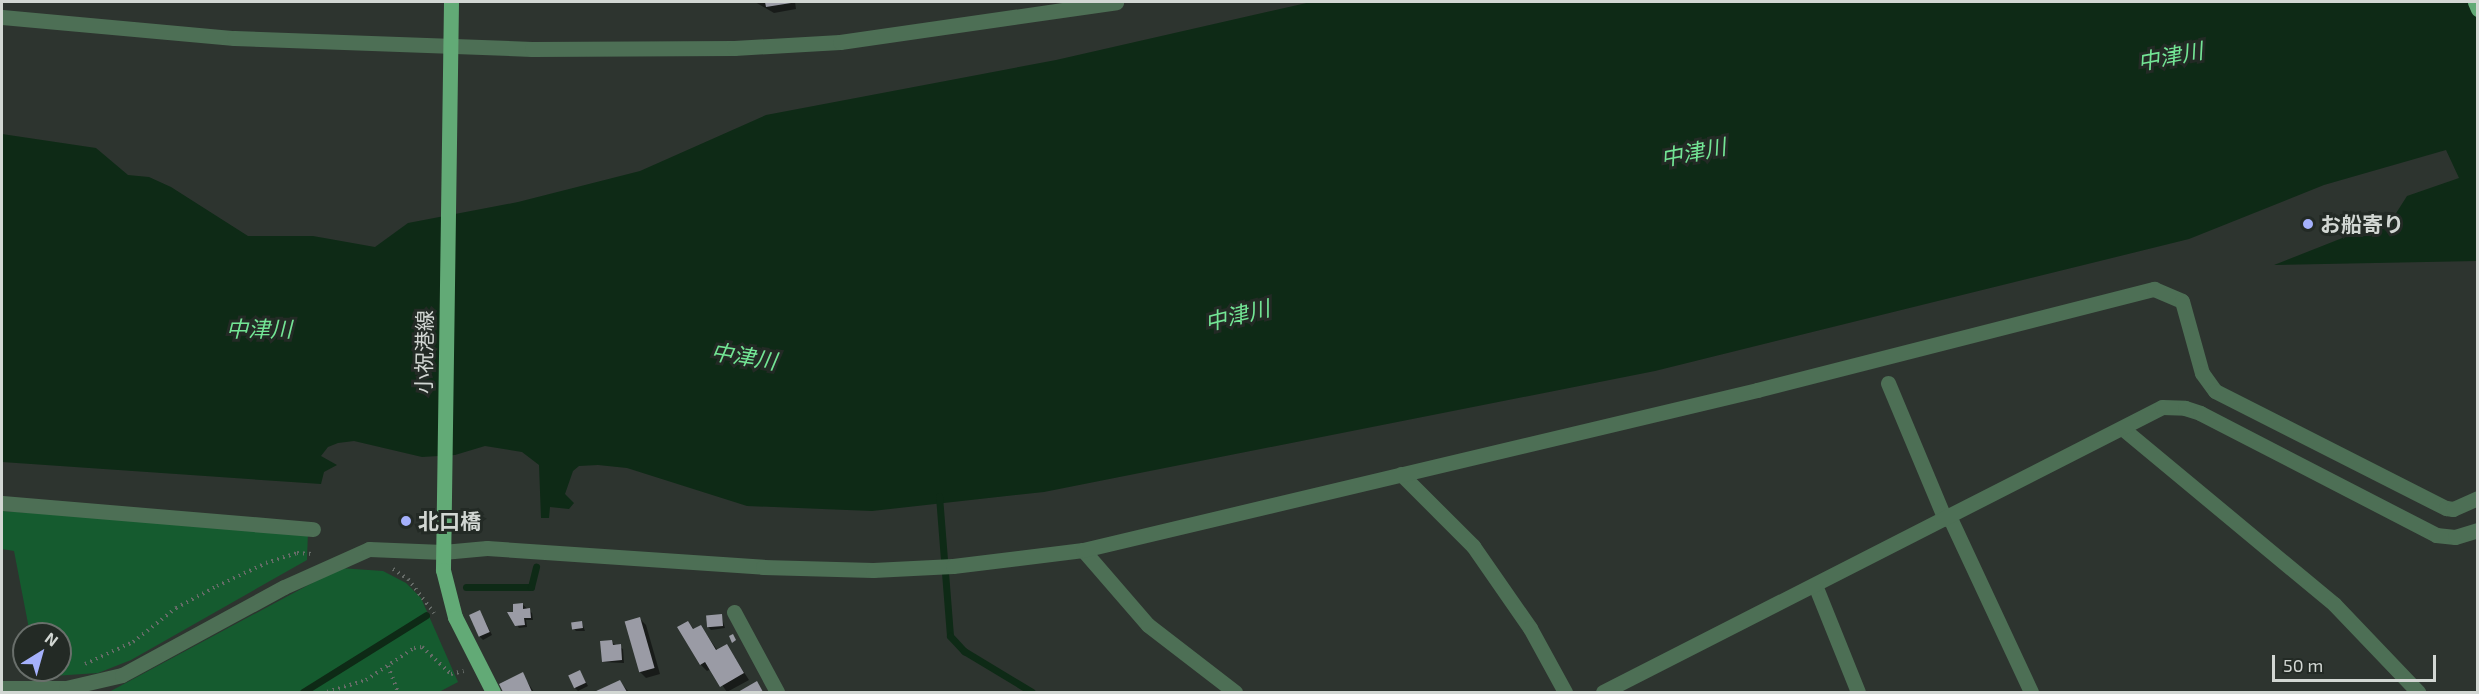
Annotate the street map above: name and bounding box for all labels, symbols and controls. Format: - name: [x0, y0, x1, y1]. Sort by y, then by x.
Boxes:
- water label: 中津川: [2135, 37, 2205, 75]
- water label: 中津川: [1658, 133, 1728, 171]
- place label: お船寄り: [2320, 211, 2404, 237]
- marker: お船寄り: [2301, 217, 2315, 231]
- water label: 中津川: [1202, 294, 1272, 336]
- street label: 小祝港線: [411, 310, 437, 394]
- water label: 中津川: [226, 316, 292, 342]
- water label: 中津川: [709, 338, 779, 374]
- place label: 北口橋: [418, 508, 481, 534]
- marker: 北口橋: [399, 514, 413, 528]
- north arrow: [12, 622, 72, 682]
- text: N: [42, 628, 62, 650]
- scale bar: [2275, 643, 2438, 681]
- text: 50 m: [2283, 654, 2323, 676]

